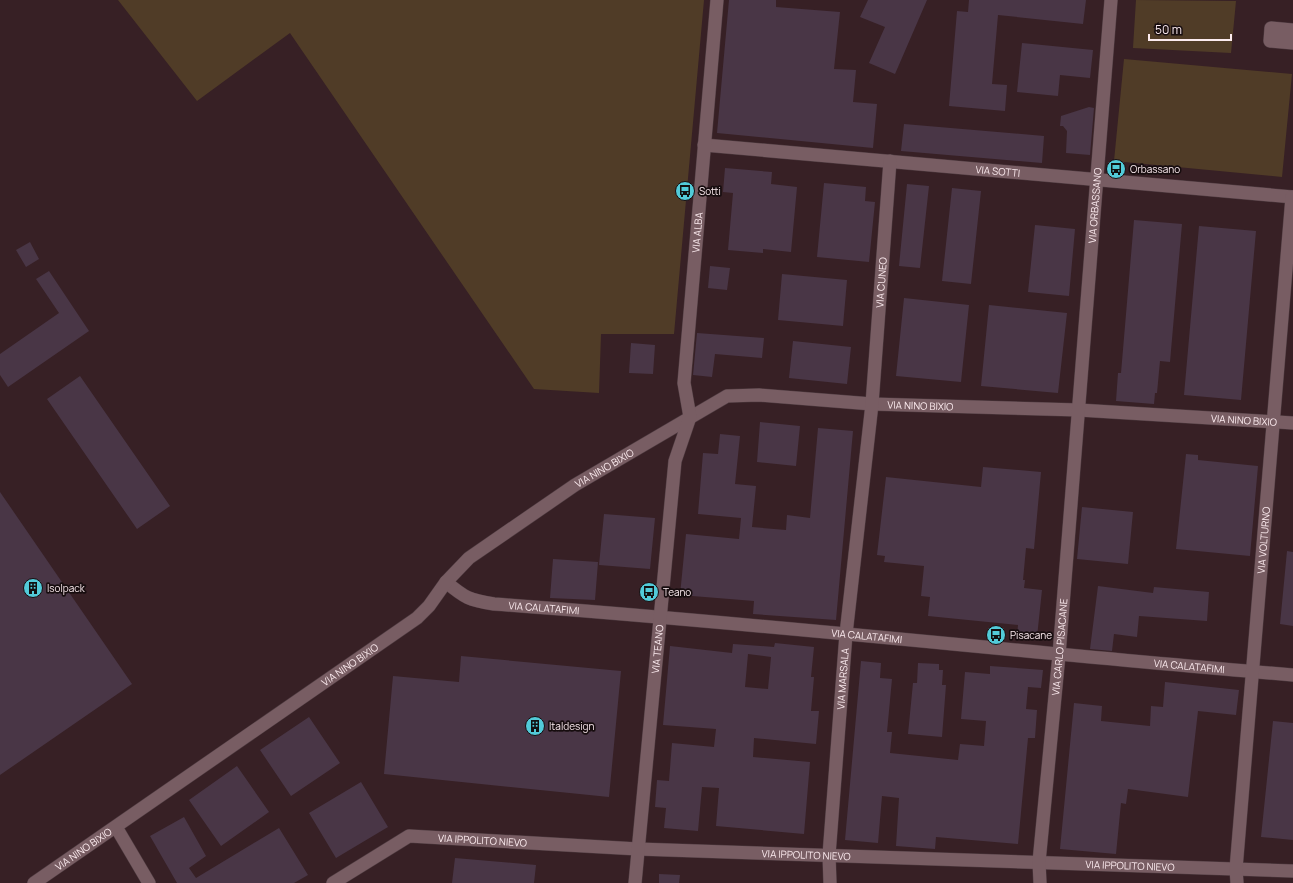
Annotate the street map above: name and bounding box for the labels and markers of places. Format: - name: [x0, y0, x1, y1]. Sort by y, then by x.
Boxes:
- bus stop icon: Orbassano: [1105, 158, 1127, 180]
- place label: Orbassano: [1130, 162, 1180, 176]
- bus stop icon: Sotti: [674, 180, 696, 202]
- place label: Sotti: [699, 184, 721, 198]
- building icon: Isolpack: [22, 577, 44, 599]
- place label: Isolpack: [47, 581, 86, 595]
- bus stop icon: Teano: [638, 581, 660, 603]
- place label: Teano: [663, 585, 691, 599]
- bus stop icon: Pisacane: [985, 624, 1007, 646]
- place label: Pisacane: [1010, 628, 1052, 642]
- building icon: Italdesign: [524, 715, 546, 737]
- place label: Italdesign: [549, 719, 595, 733]

